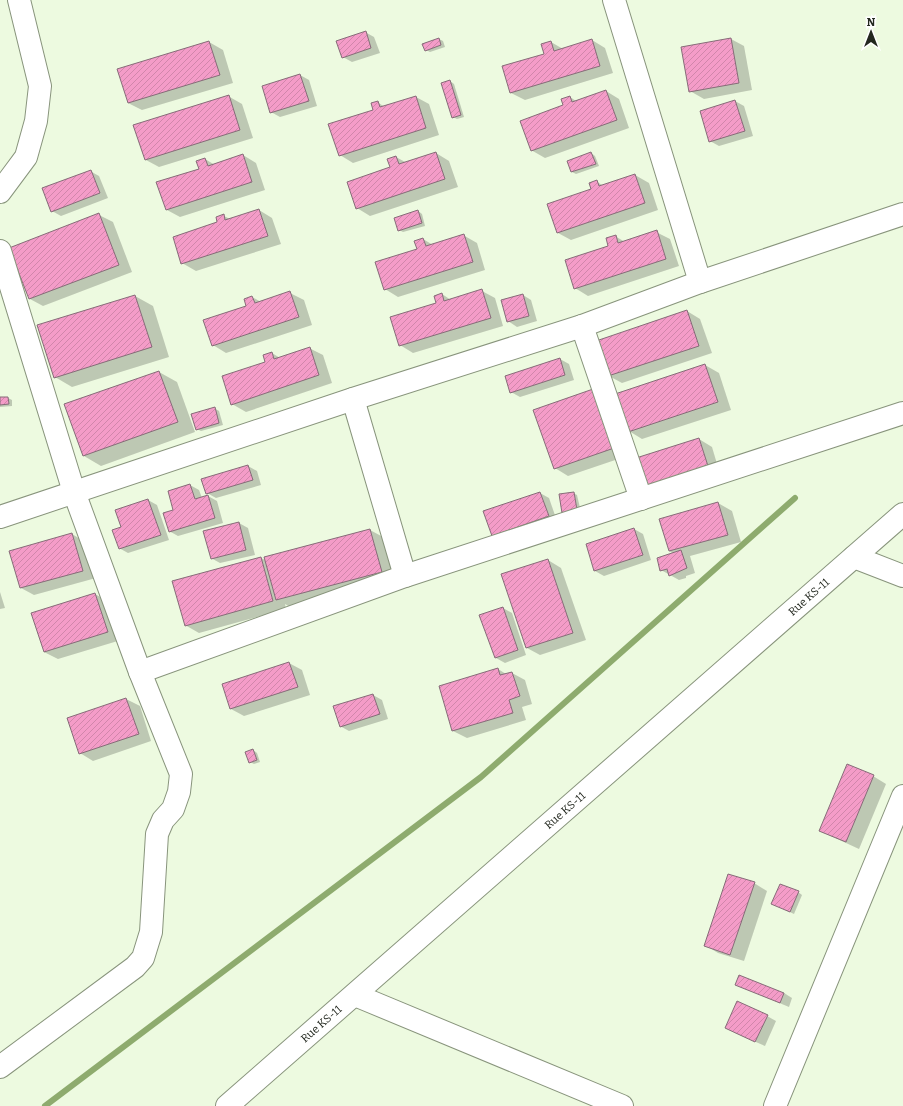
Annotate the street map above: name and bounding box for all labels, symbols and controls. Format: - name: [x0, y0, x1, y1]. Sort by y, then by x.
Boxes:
- north arrow: [851, 12, 891, 52]
- text: N: [867, 16, 876, 29]
- street label: Rue KS-11: [786, 575, 832, 618]
- street label: Rue KS-11: [542, 789, 588, 831]
- street label: Rue KS-11: [298, 1002, 344, 1045]

